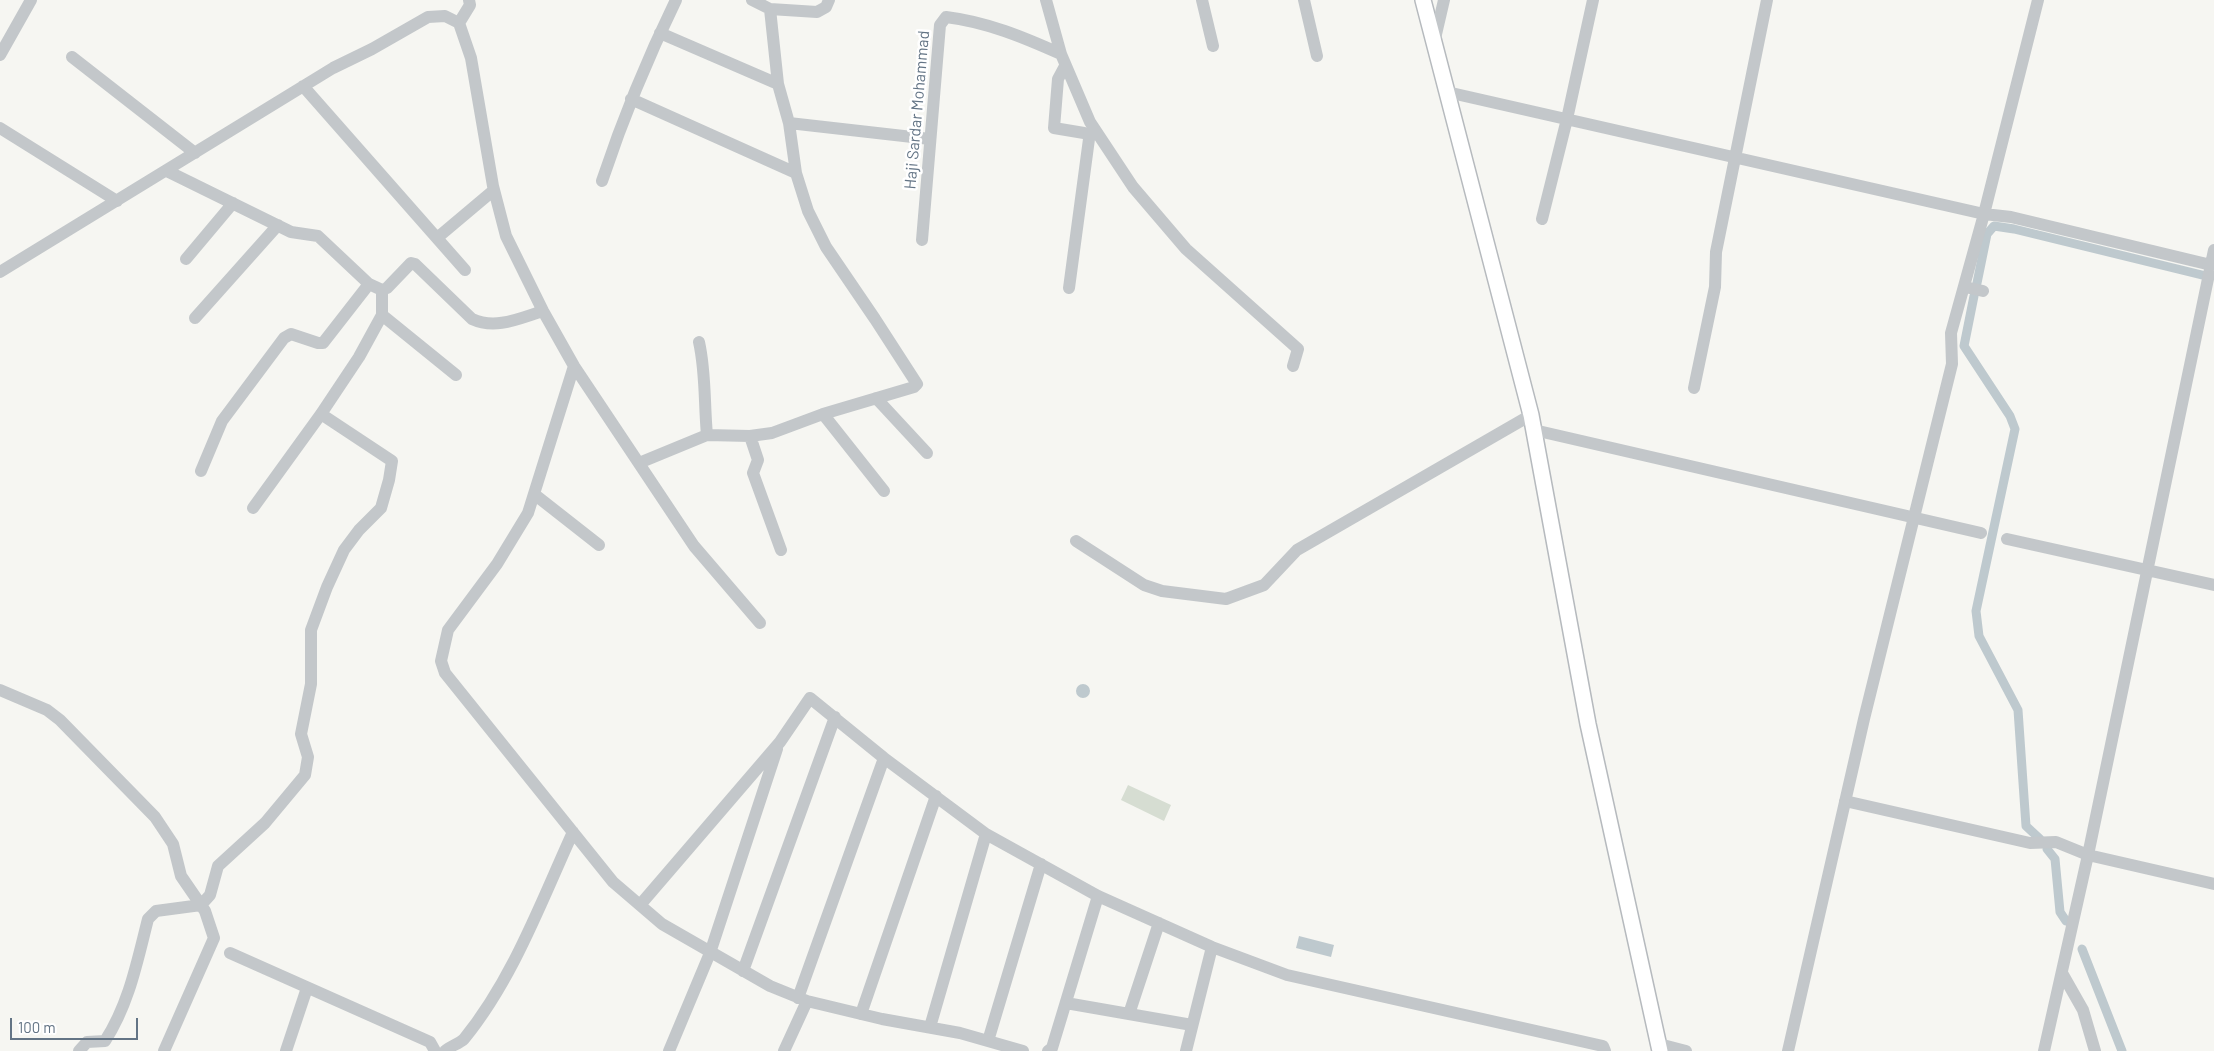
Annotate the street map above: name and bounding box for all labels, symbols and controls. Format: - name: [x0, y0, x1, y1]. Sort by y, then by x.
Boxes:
- street label: Haji Sardar Mohammad: [900, 30, 934, 190]
- scale bar: [12, 1008, 140, 1040]
- text: 100 m: [18, 1018, 56, 1036]

